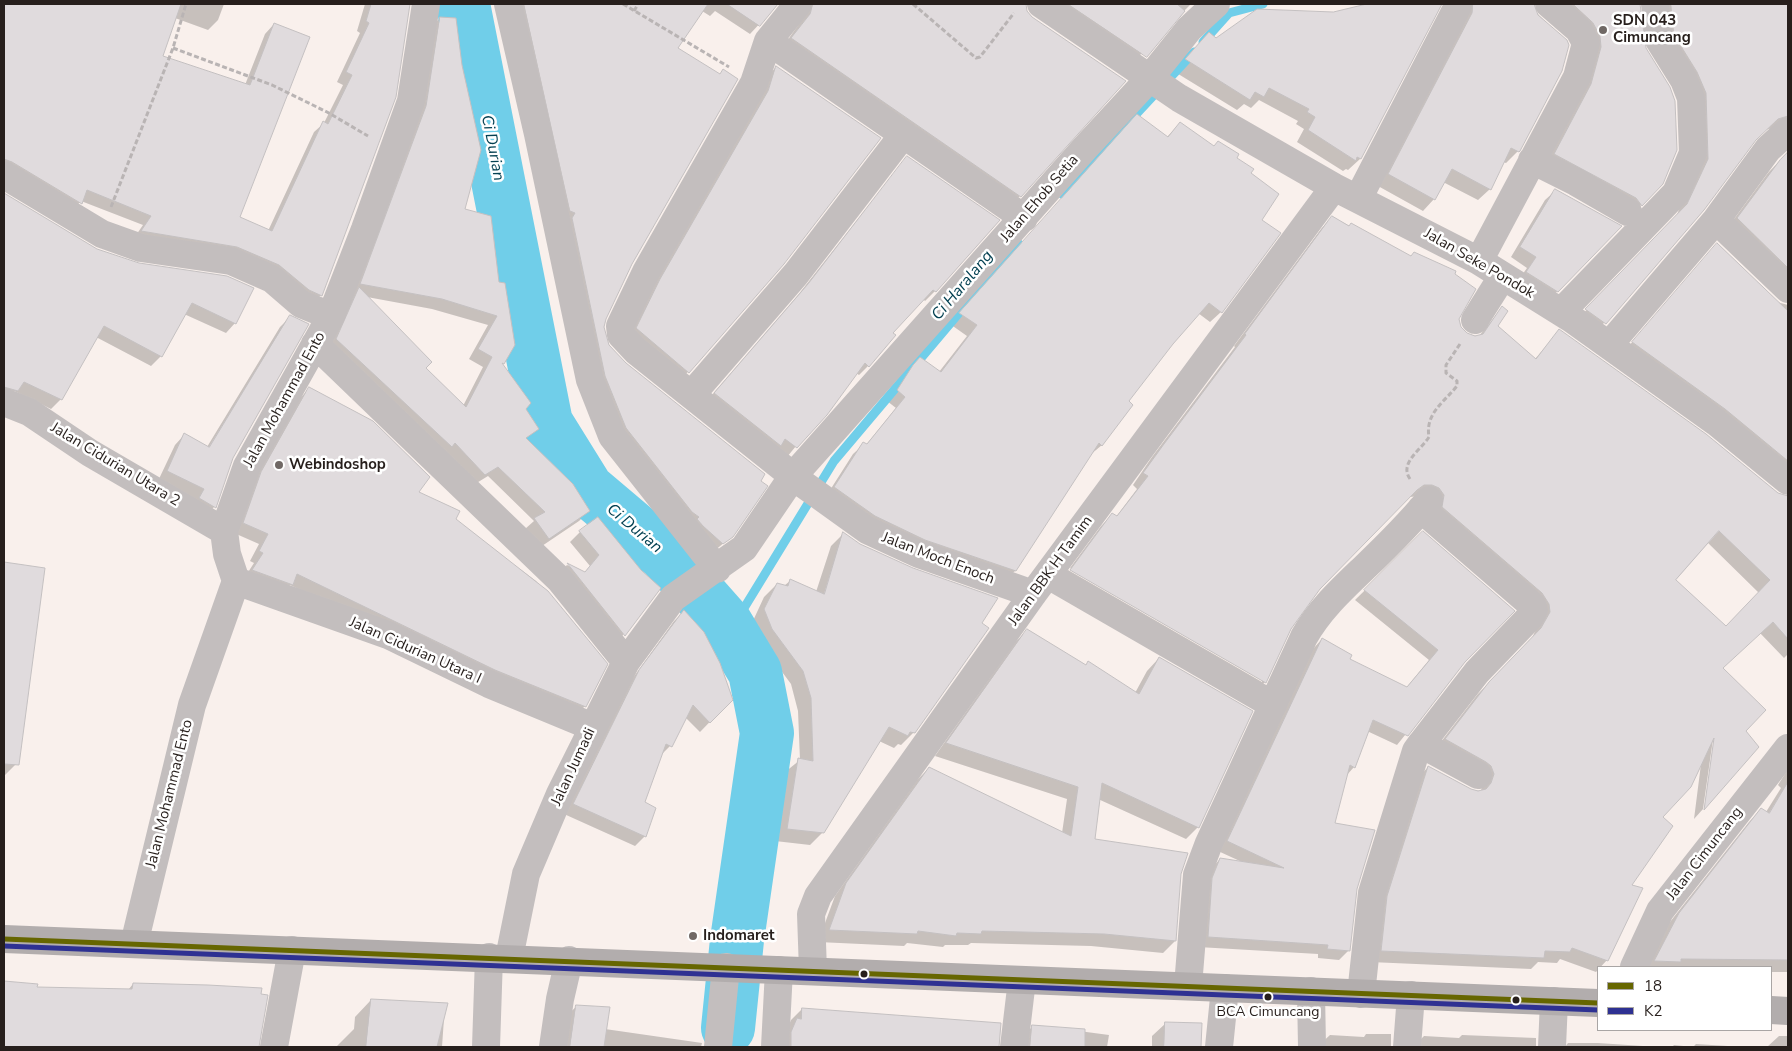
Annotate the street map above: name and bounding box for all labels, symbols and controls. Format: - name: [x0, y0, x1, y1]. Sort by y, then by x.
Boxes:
- place label: SDN 043 Cimuncang: [1613, 12, 1691, 47]
- marker: SDN 043 Cimuncang: [1597, 24, 1609, 36]
- water label: Ci Durian: [476, 114, 508, 182]
- street label: Jalan Ehob Setia: [997, 152, 1083, 246]
- street label: Jalan Seke Pondok: [1421, 225, 1537, 303]
- water label: Ci Haralang: [928, 247, 998, 325]
- street label: Jalan Mohammad Ento: [240, 329, 330, 471]
- street label: Jalan Cidurian Utara 2: [47, 419, 183, 511]
- place label: Webindoshop: [289, 456, 386, 474]
- marker: Webindoshop: [273, 459, 285, 471]
- water label: Ci Durian: [602, 500, 666, 558]
- street label: Jalan BBK H Tamim: [1005, 513, 1097, 629]
- street label: Jalan Moch Enoch: [879, 529, 997, 589]
- street label: Jalan Cidurian Utara I: [346, 614, 484, 688]
- street label: Jalan Mohammad Ento: [143, 718, 197, 870]
- street label: Jalan Jumadi: [548, 725, 600, 809]
- street label: Jalan Cimuncang: [1663, 804, 1747, 904]
- place label: Indomaret: [703, 927, 775, 945]
- marker: Indomaret: [687, 930, 699, 942]
- legend: [1597, 966, 1772, 1031]
- unlabelled marker: [859, 969, 869, 979]
- text: 18: [1644, 976, 1662, 996]
- marker: BCA Cimuncang: [1263, 992, 1273, 1002]
- unlabelled marker: [1511, 995, 1521, 1005]
- text: K2: [1644, 1001, 1662, 1021]
- place label: BCA Cimuncang: [1217, 1005, 1319, 1021]

